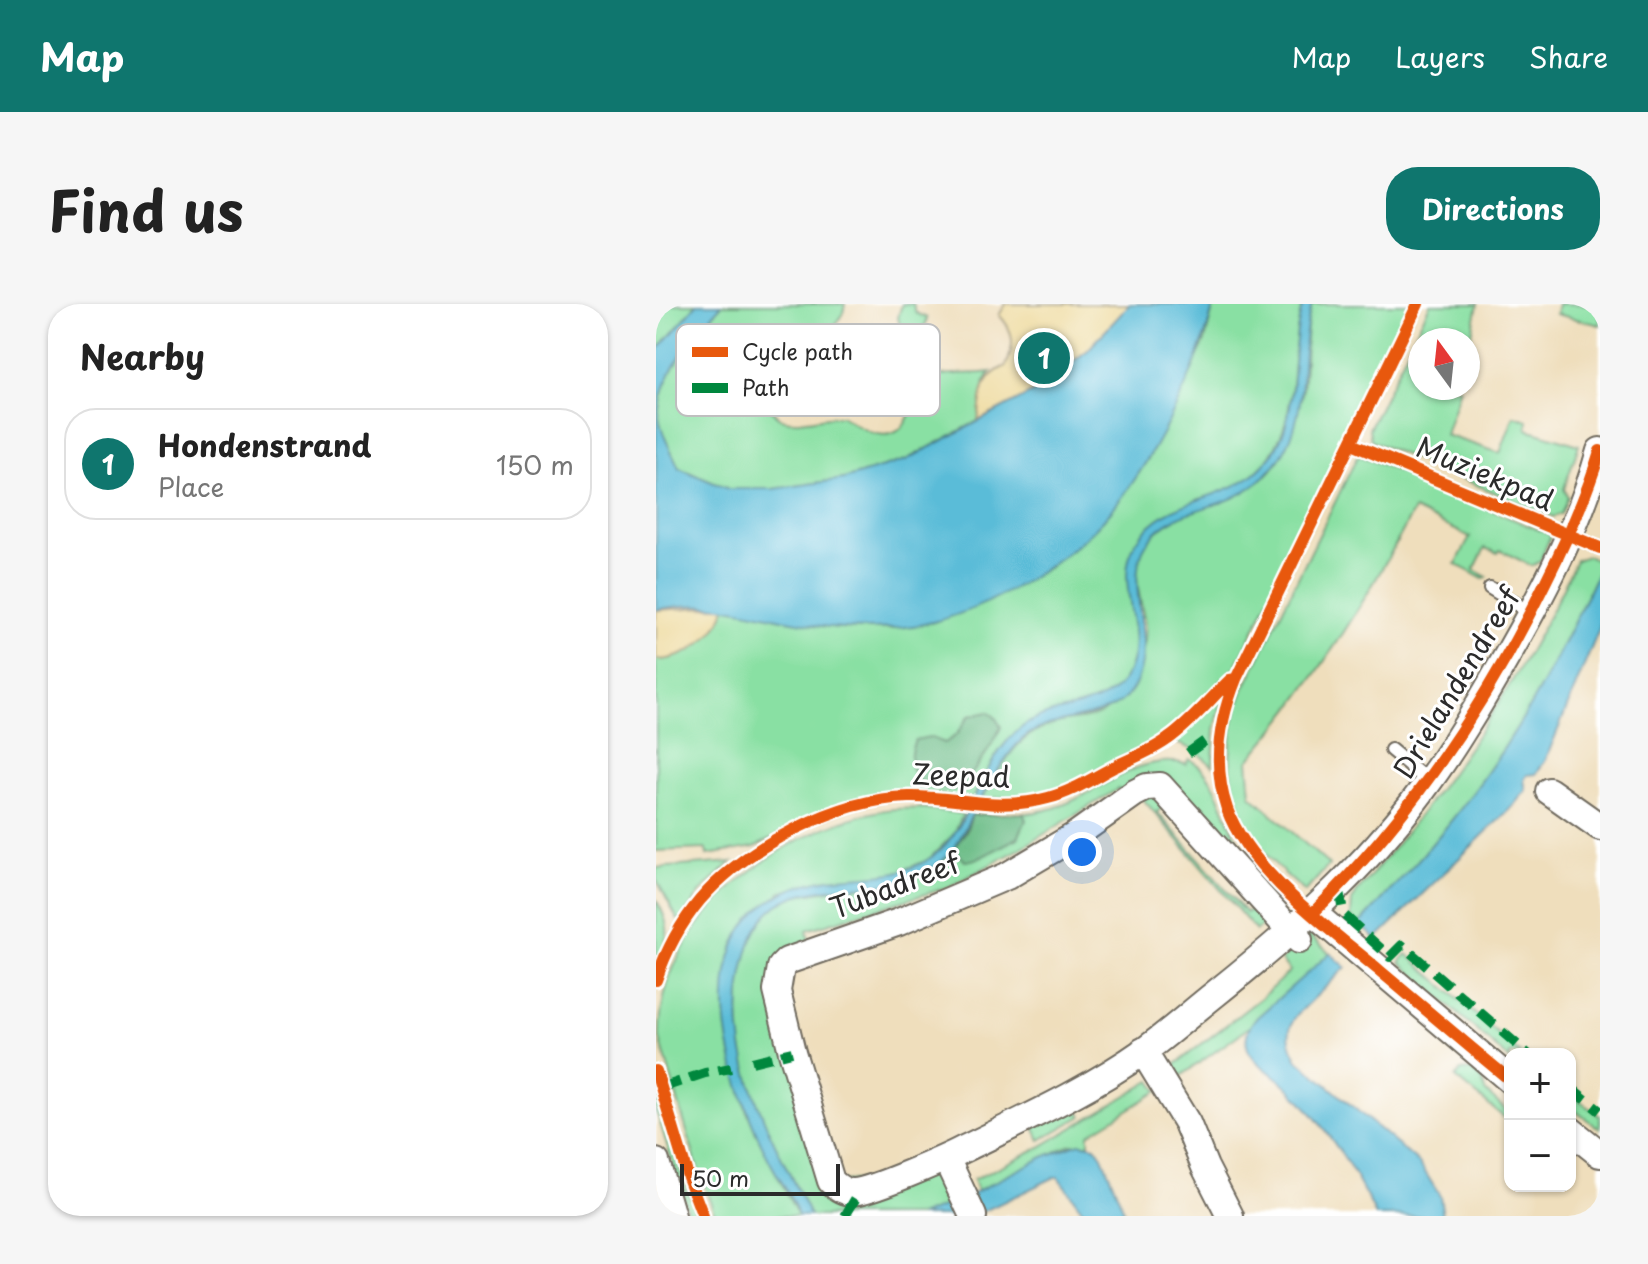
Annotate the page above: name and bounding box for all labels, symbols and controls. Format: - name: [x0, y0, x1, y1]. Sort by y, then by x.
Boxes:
- text: Map: [40, 28, 124, 85]
- text: Map: [1291, 35, 1351, 78]
- text: Layers: [1395, 35, 1485, 78]
- text: Share: [1529, 35, 1608, 78]
- text: Find us: [48, 166, 244, 251]
- button: Directions: [1386, 167, 1600, 250]
- legend: [676, 324, 940, 416]
- pin: 1: [1018, 328, 1070, 388]
- north arrow: [1408, 328, 1480, 400]
- text: Nearby: [80, 330, 205, 382]
- text: Cycle path: [742, 334, 853, 367]
- text: Path: [742, 370, 790, 403]
- text: Hondenstrand: [158, 422, 371, 467]
- street label: Muziekpad: [1410, 424, 1561, 521]
- text: 1: [102, 445, 114, 484]
- text: 150 m: [496, 445, 574, 484]
- text: Place: [158, 467, 224, 506]
- street label: Drielandendreef: [1382, 576, 1531, 786]
- street label: Zeepad: [911, 751, 1011, 798]
- your location: [1062, 832, 1102, 872]
- street label: Tubadreef: [823, 839, 968, 929]
- map controls: [1504, 1048, 1576, 1192]
- button: +: [1504, 1048, 1576, 1120]
- button: −: [1504, 1120, 1576, 1192]
- scale bar: [680, 1160, 840, 1196]
- text: 50 m: [692, 1161, 749, 1194]

